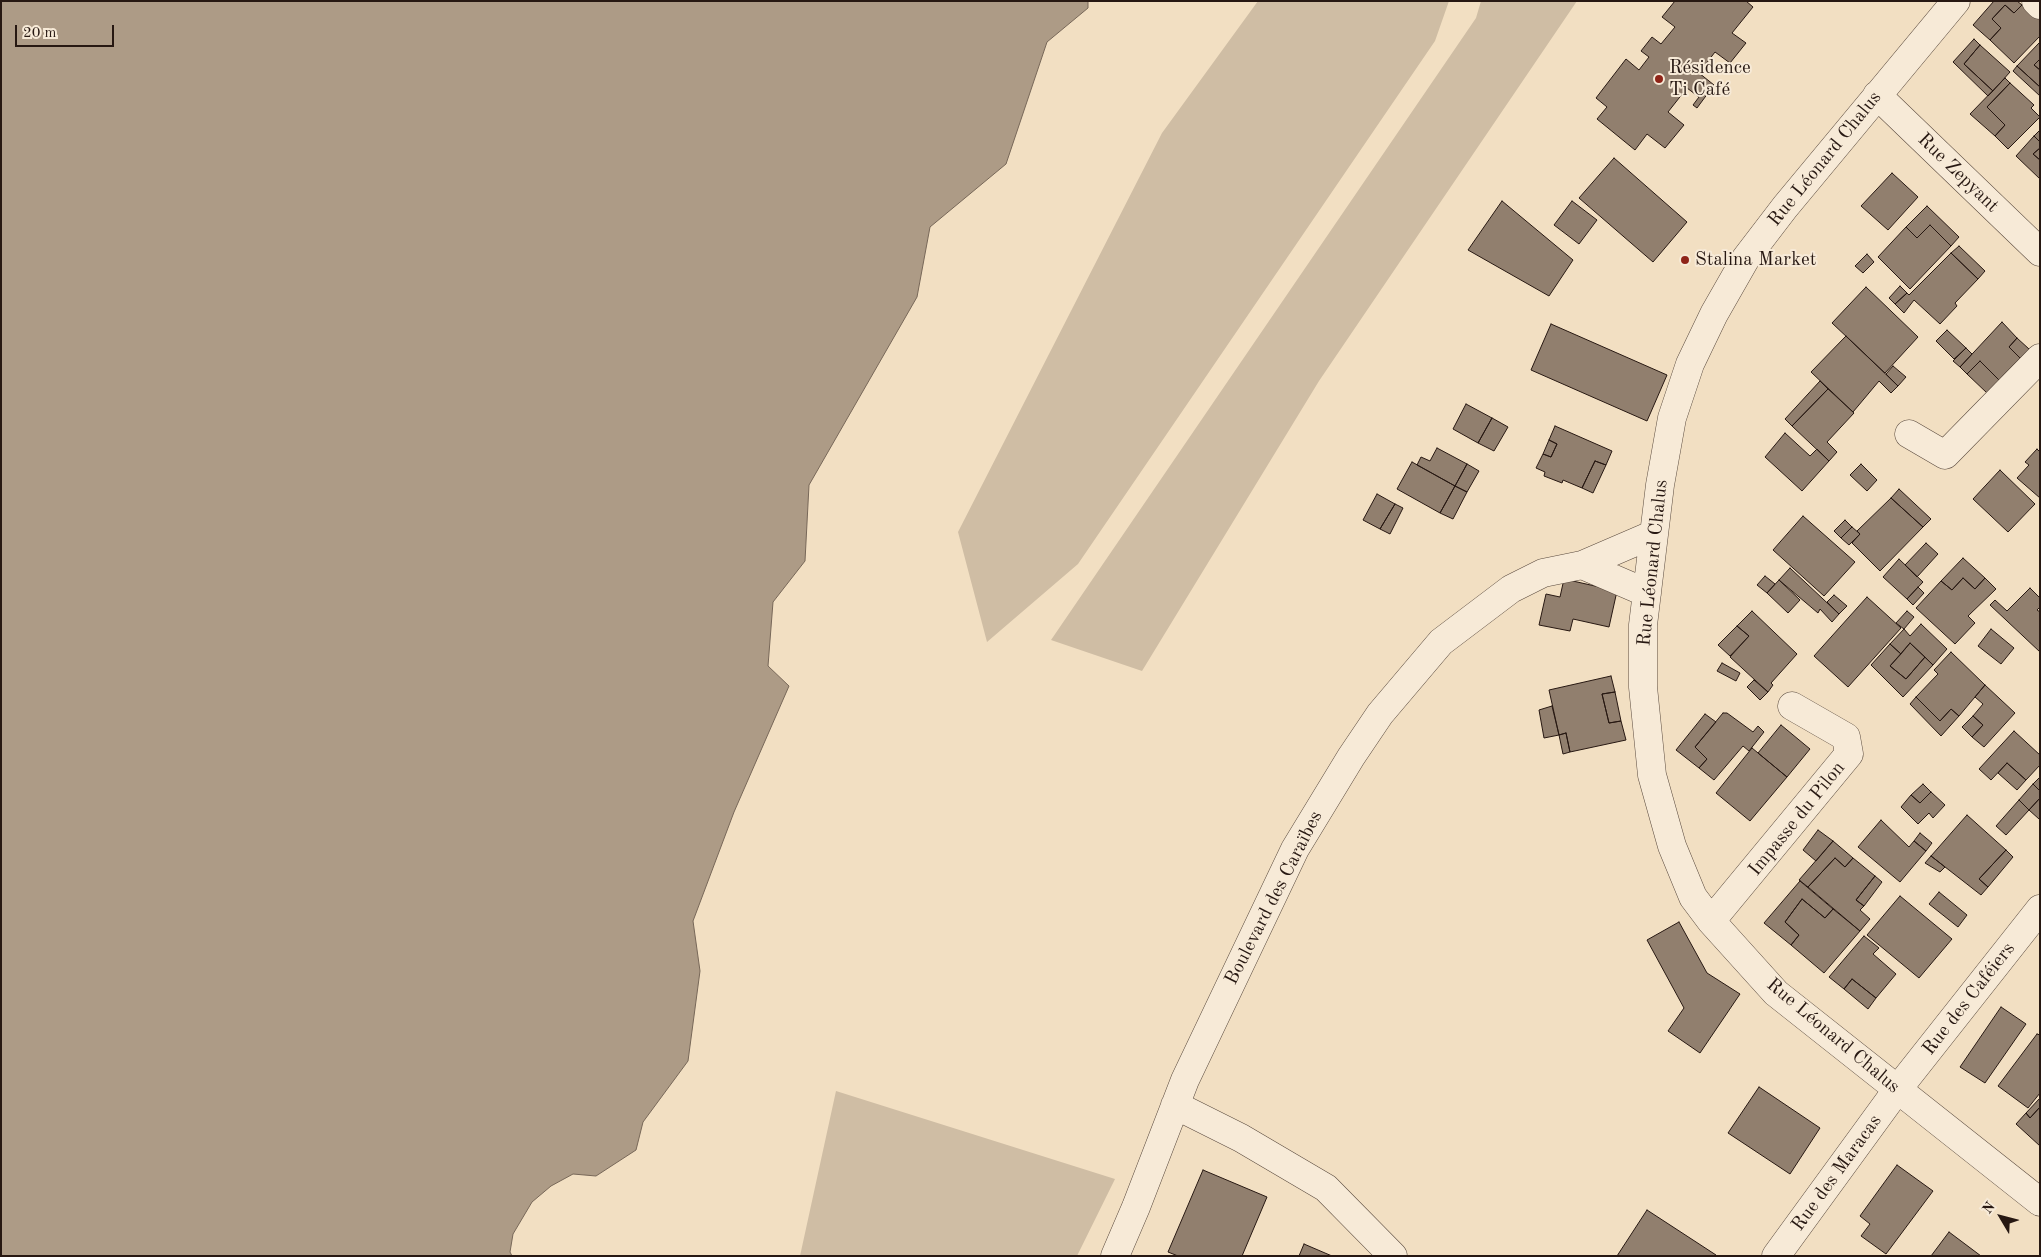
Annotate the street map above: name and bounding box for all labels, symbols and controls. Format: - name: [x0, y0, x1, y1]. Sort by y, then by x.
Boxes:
- scale bar: [18, 15, 116, 47]
- text: 20 m: [23, 26, 57, 41]
- place label: Résidence Ti Café: [1669, 57, 1751, 101]
- marker: Résidence Ti Café: [1653, 73, 1665, 85]
- street label: Rue Léonard Chalus: [1763, 87, 1887, 231]
- street label: Rue Zepyant: [1912, 128, 2004, 218]
- place label: Stalina Market: [1695, 249, 1816, 271]
- marker: Stalina Market: [1679, 254, 1691, 266]
- street label: Rue Léonard Chalus: [1633, 479, 1673, 647]
- street label: Impasse du Pilon: [1744, 757, 1850, 881]
- street label: Boulevard des Caraïbes: [1220, 807, 1328, 989]
- street label: Rue des Caféiers: [1918, 938, 2020, 1060]
- street label: Rue Léonard Chalus: [1762, 973, 1904, 1099]
- street label: Rue des Maracas: [1787, 1110, 1887, 1236]
- north arrow: [1976, 1192, 2026, 1242]
- text: N: [1980, 1199, 1998, 1216]

